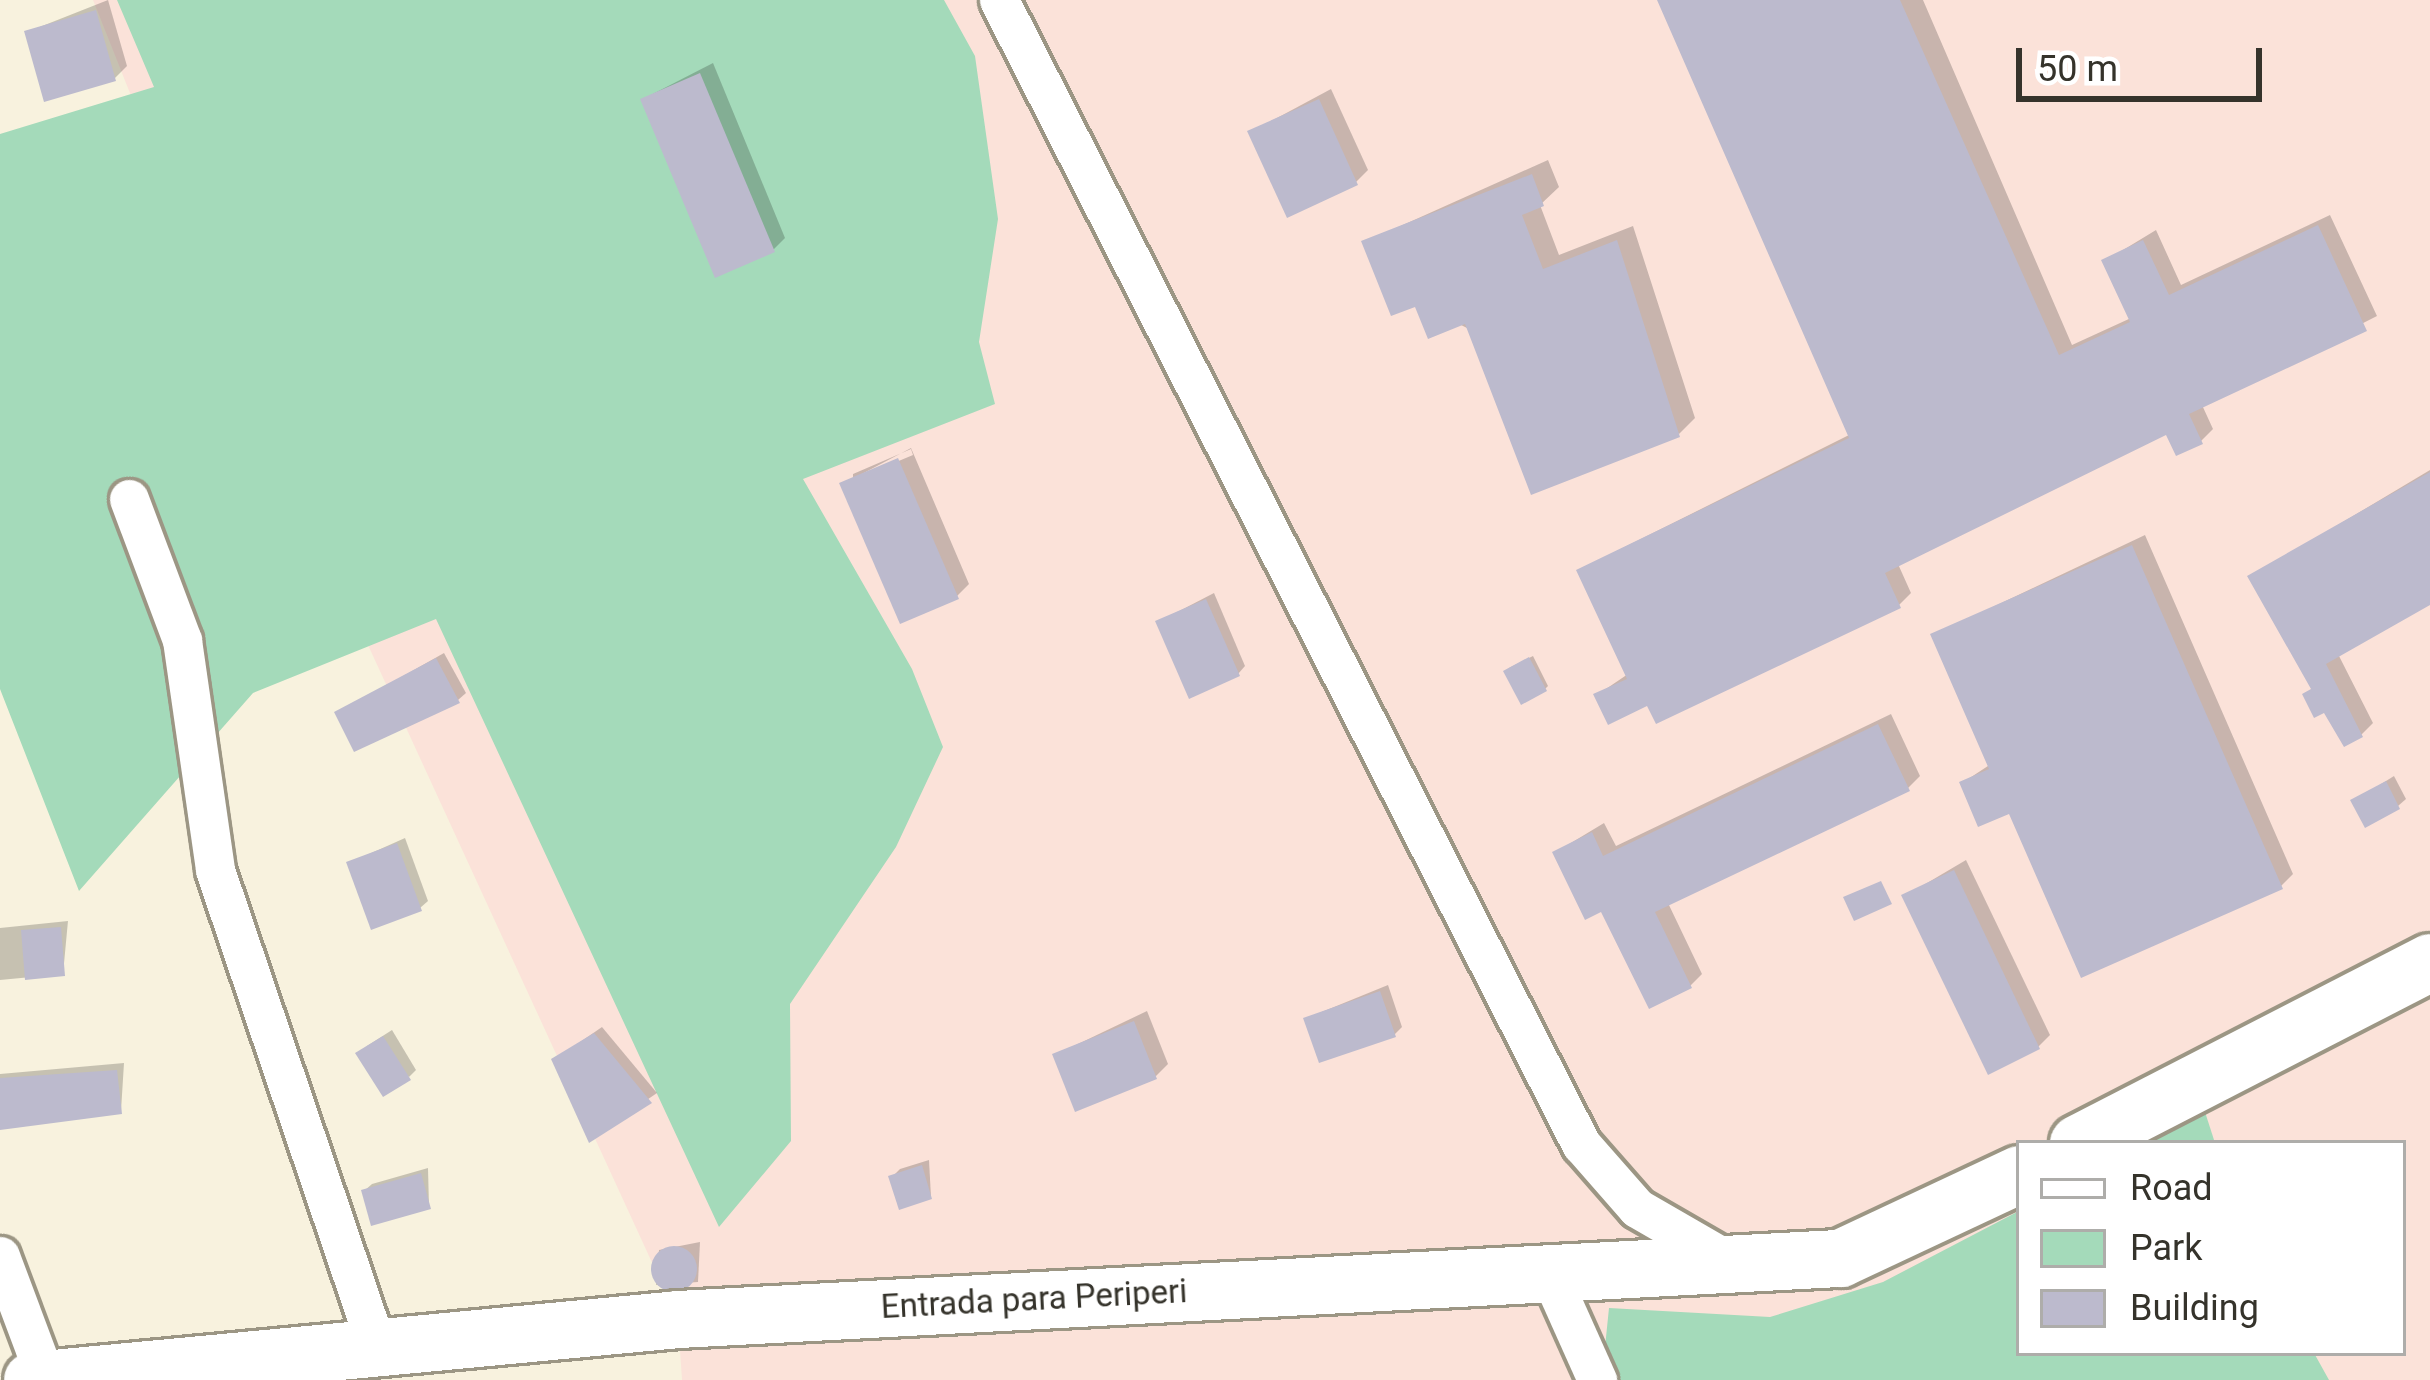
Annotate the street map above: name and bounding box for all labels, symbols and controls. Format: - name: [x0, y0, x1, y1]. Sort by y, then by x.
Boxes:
- scale bar: [2022, 24, 2268, 98]
- text: 50 m: [2037, 48, 2118, 90]
- legend: [2016, 1140, 2406, 1356]
- text: Road: [2130, 1167, 2213, 1209]
- text: Park: [2130, 1227, 2203, 1269]
- street label: Entrada para Periperi: [880, 1271, 1188, 1327]
- text: Building: [2130, 1287, 2259, 1329]

